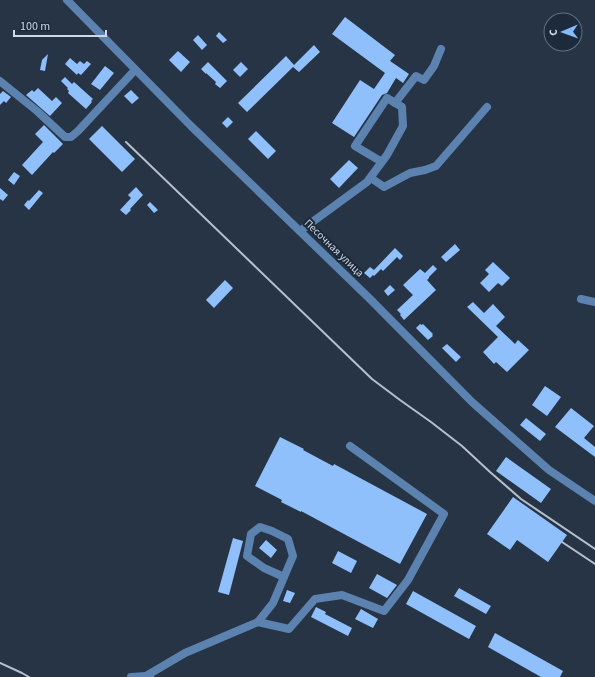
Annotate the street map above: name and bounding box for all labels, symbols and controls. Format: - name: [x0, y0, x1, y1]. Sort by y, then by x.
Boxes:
- scale bar: [14, 12, 106, 38]
- north arrow: [543, 12, 583, 52]
- text: 100 m: [20, 18, 50, 35]
- text: С: [546, 28, 561, 36]
- street label: Песочная улица: [301, 216, 367, 280]

